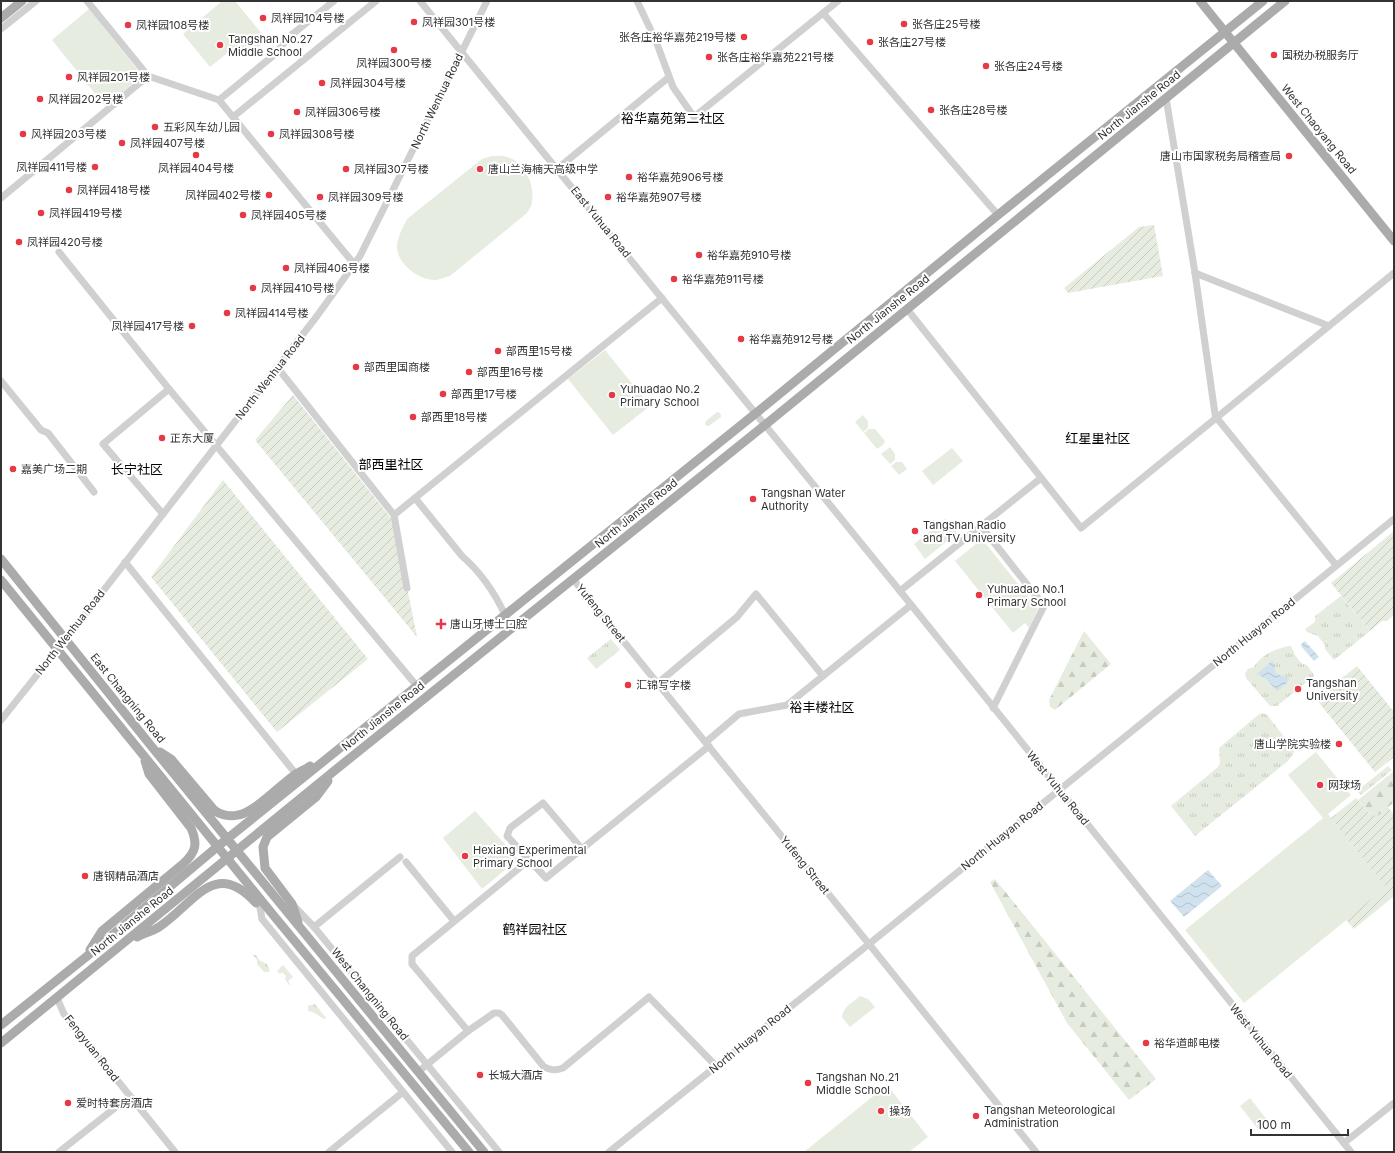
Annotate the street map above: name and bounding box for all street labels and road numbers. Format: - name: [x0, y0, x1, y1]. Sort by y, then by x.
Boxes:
- street label: North Wenhua Road: [408, 51, 466, 151]
- street label: North Jianshe Road: [1095, 67, 1183, 143]
- street label: West Chaoyang Road: [1278, 81, 1360, 177]
- street label: East Yuhua Road: [568, 184, 634, 260]
- street label: North Jianshe Road: [844, 271, 932, 347]
- street label: North Wenhua Road: [232, 332, 308, 422]
- street label: North Jianshe Road: [592, 475, 680, 551]
- street label: Yufeng Street: [573, 581, 629, 645]
- street label: North Wenhua Road: [32, 587, 108, 677]
- street label: North Huayan Road: [1210, 595, 1298, 669]
- street label: East Changning Road: [88, 650, 168, 746]
- street label: North Jianshe Road: [339, 678, 427, 754]
- street label: West Yuhua Road: [1024, 748, 1092, 828]
- street label: North Huayan Road: [958, 799, 1046, 873]
- street label: Yufeng Street: [777, 833, 833, 897]
- street label: North Jianshe Road: [88, 883, 176, 959]
- street label: West Changning Road: [328, 945, 412, 1043]
- street label: West Yuhua Road: [1227, 1001, 1295, 1081]
- street label: North Huayan Road: [706, 1002, 794, 1076]
- street label: Fengyuan Road: [62, 1012, 122, 1084]

